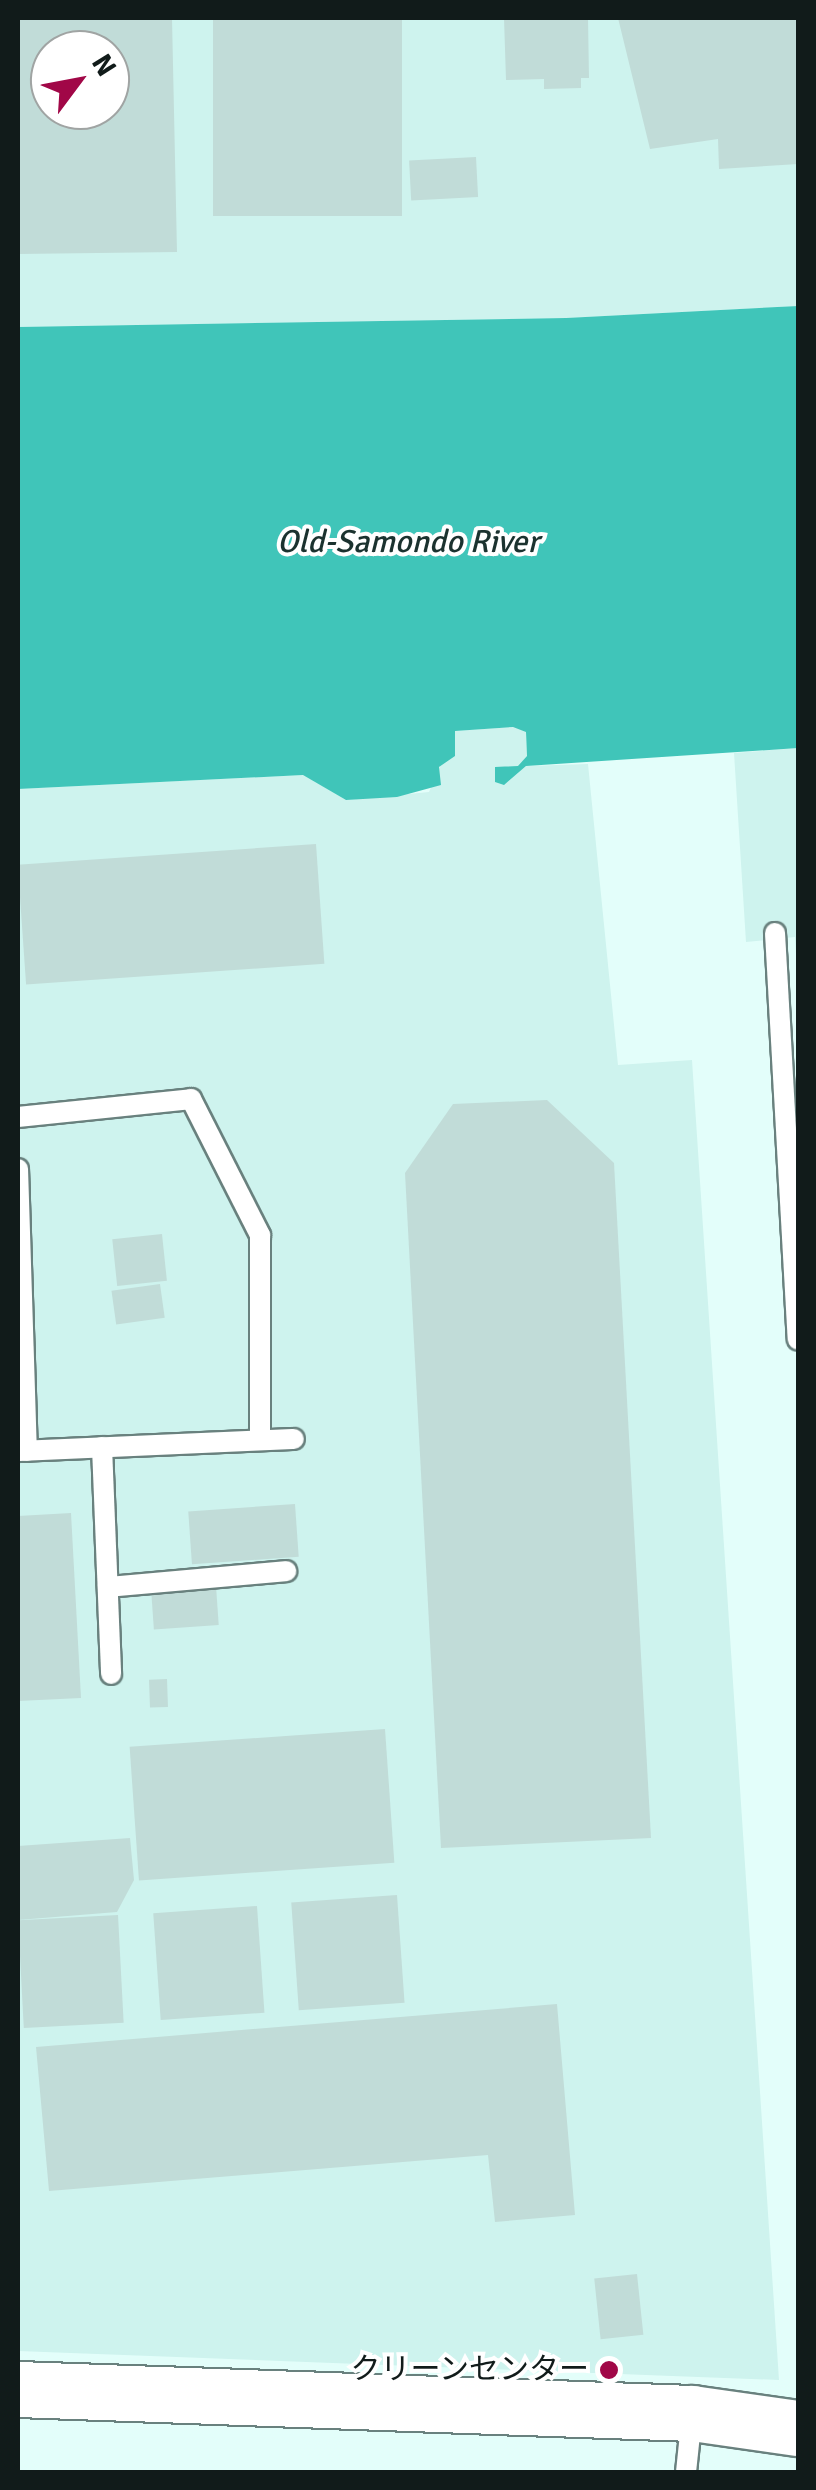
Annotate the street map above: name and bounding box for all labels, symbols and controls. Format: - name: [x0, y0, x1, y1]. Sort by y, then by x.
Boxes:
- north arrow: [30, 30, 130, 130]
- text: N: [84, 48, 123, 82]
- water label: Old-Samondo River: [277, 523, 539, 561]
- place label: クリーンセンター: [349, 2352, 589, 2388]
- marker: クリーンセンター: [598, 2359, 620, 2381]

